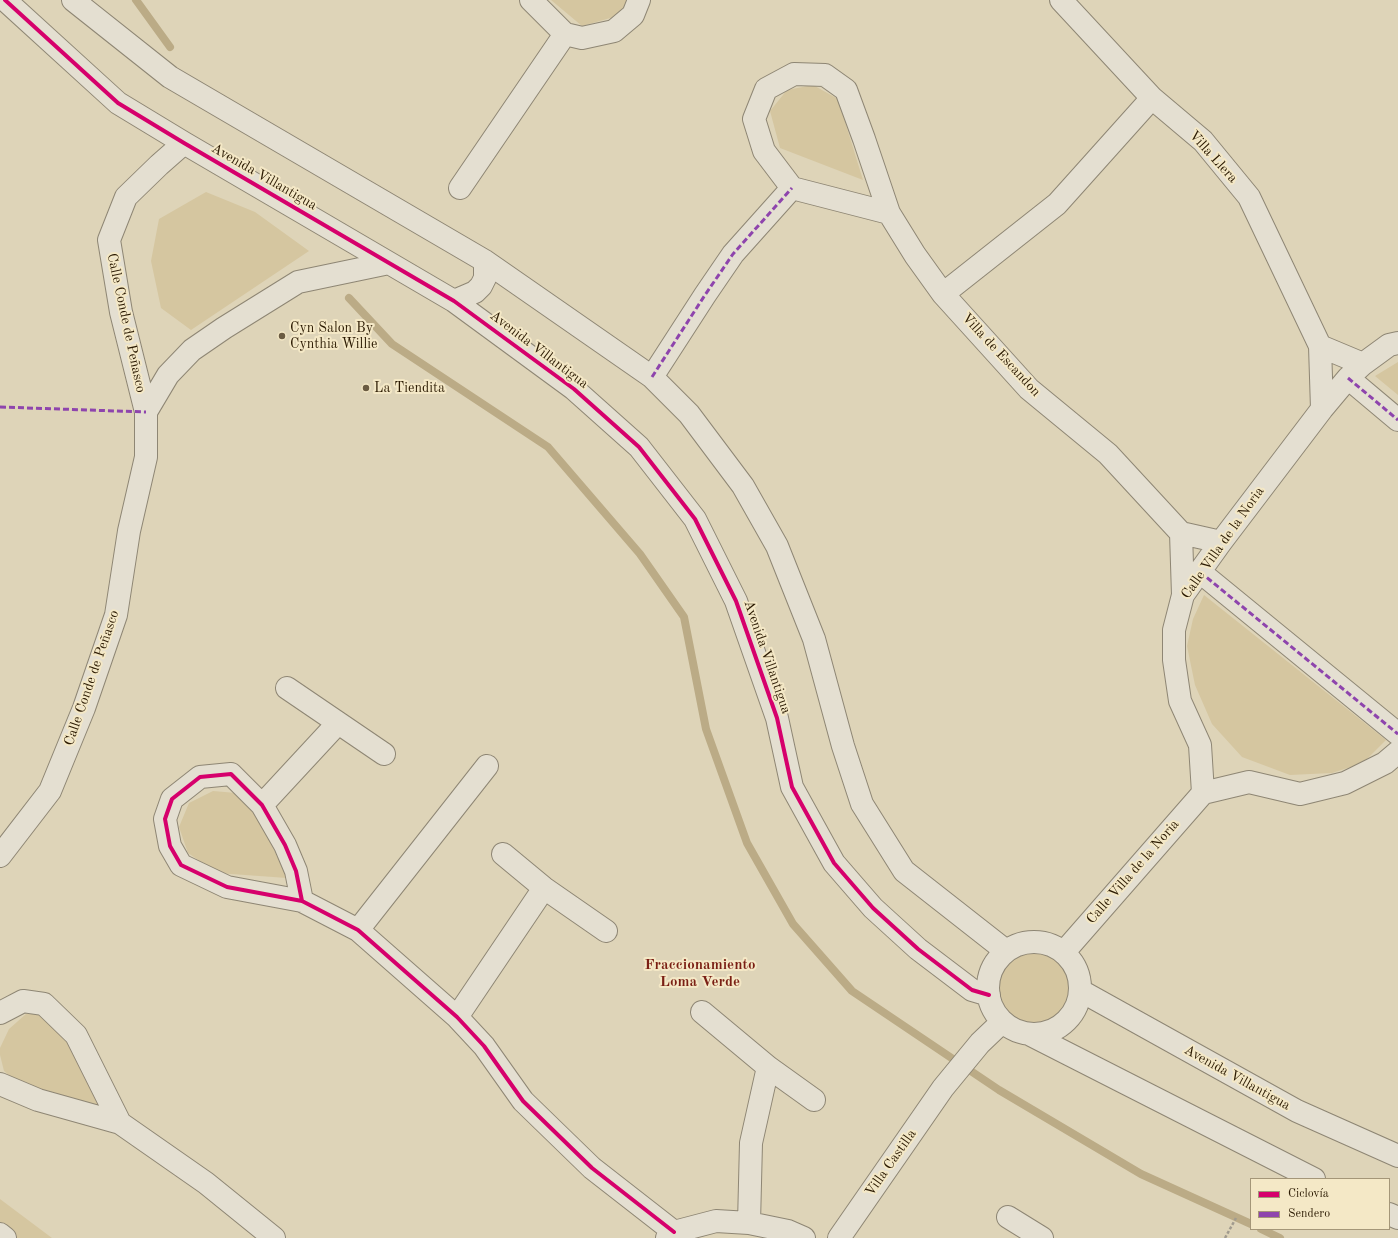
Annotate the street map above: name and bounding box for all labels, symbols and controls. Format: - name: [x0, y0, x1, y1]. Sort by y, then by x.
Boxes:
- street label: Villa Llera: [1185, 127, 1241, 187]
- street label: Avenida Villantigua: [208, 140, 320, 214]
- street label: Calle Conde de Peñasco: [103, 252, 149, 394]
- street label: Avenida Villantigua: [486, 307, 592, 393]
- street label: Villa de Escandon: [958, 310, 1044, 400]
- place label: Cyn Salon By Cynthia Willie: [290, 320, 377, 352]
- marker: Cyn Salon By Cynthia Willie: [277, 331, 287, 341]
- place label: La Tiendita: [374, 380, 445, 396]
- marker: La Tiendita: [361, 383, 371, 393]
- street label: Calle Villa de la Noria: [1178, 484, 1268, 602]
- street label: Avenida Villantigua: [740, 598, 794, 716]
- street label: Calle Conde de Peñasco: [61, 608, 123, 748]
- street label: Calle Villa de la Noria: [1083, 816, 1183, 928]
- district label: Fraccionamiento Loma Verde: [644, 956, 756, 991]
- street label: Avenida Villantigua: [1181, 1042, 1293, 1114]
- street label: Villa Castilla: [862, 1126, 920, 1200]
- legend: [1250, 1178, 1390, 1230]
- text: Ciclovía: [1288, 1188, 1329, 1200]
- text: Sendero: [1288, 1208, 1330, 1220]

